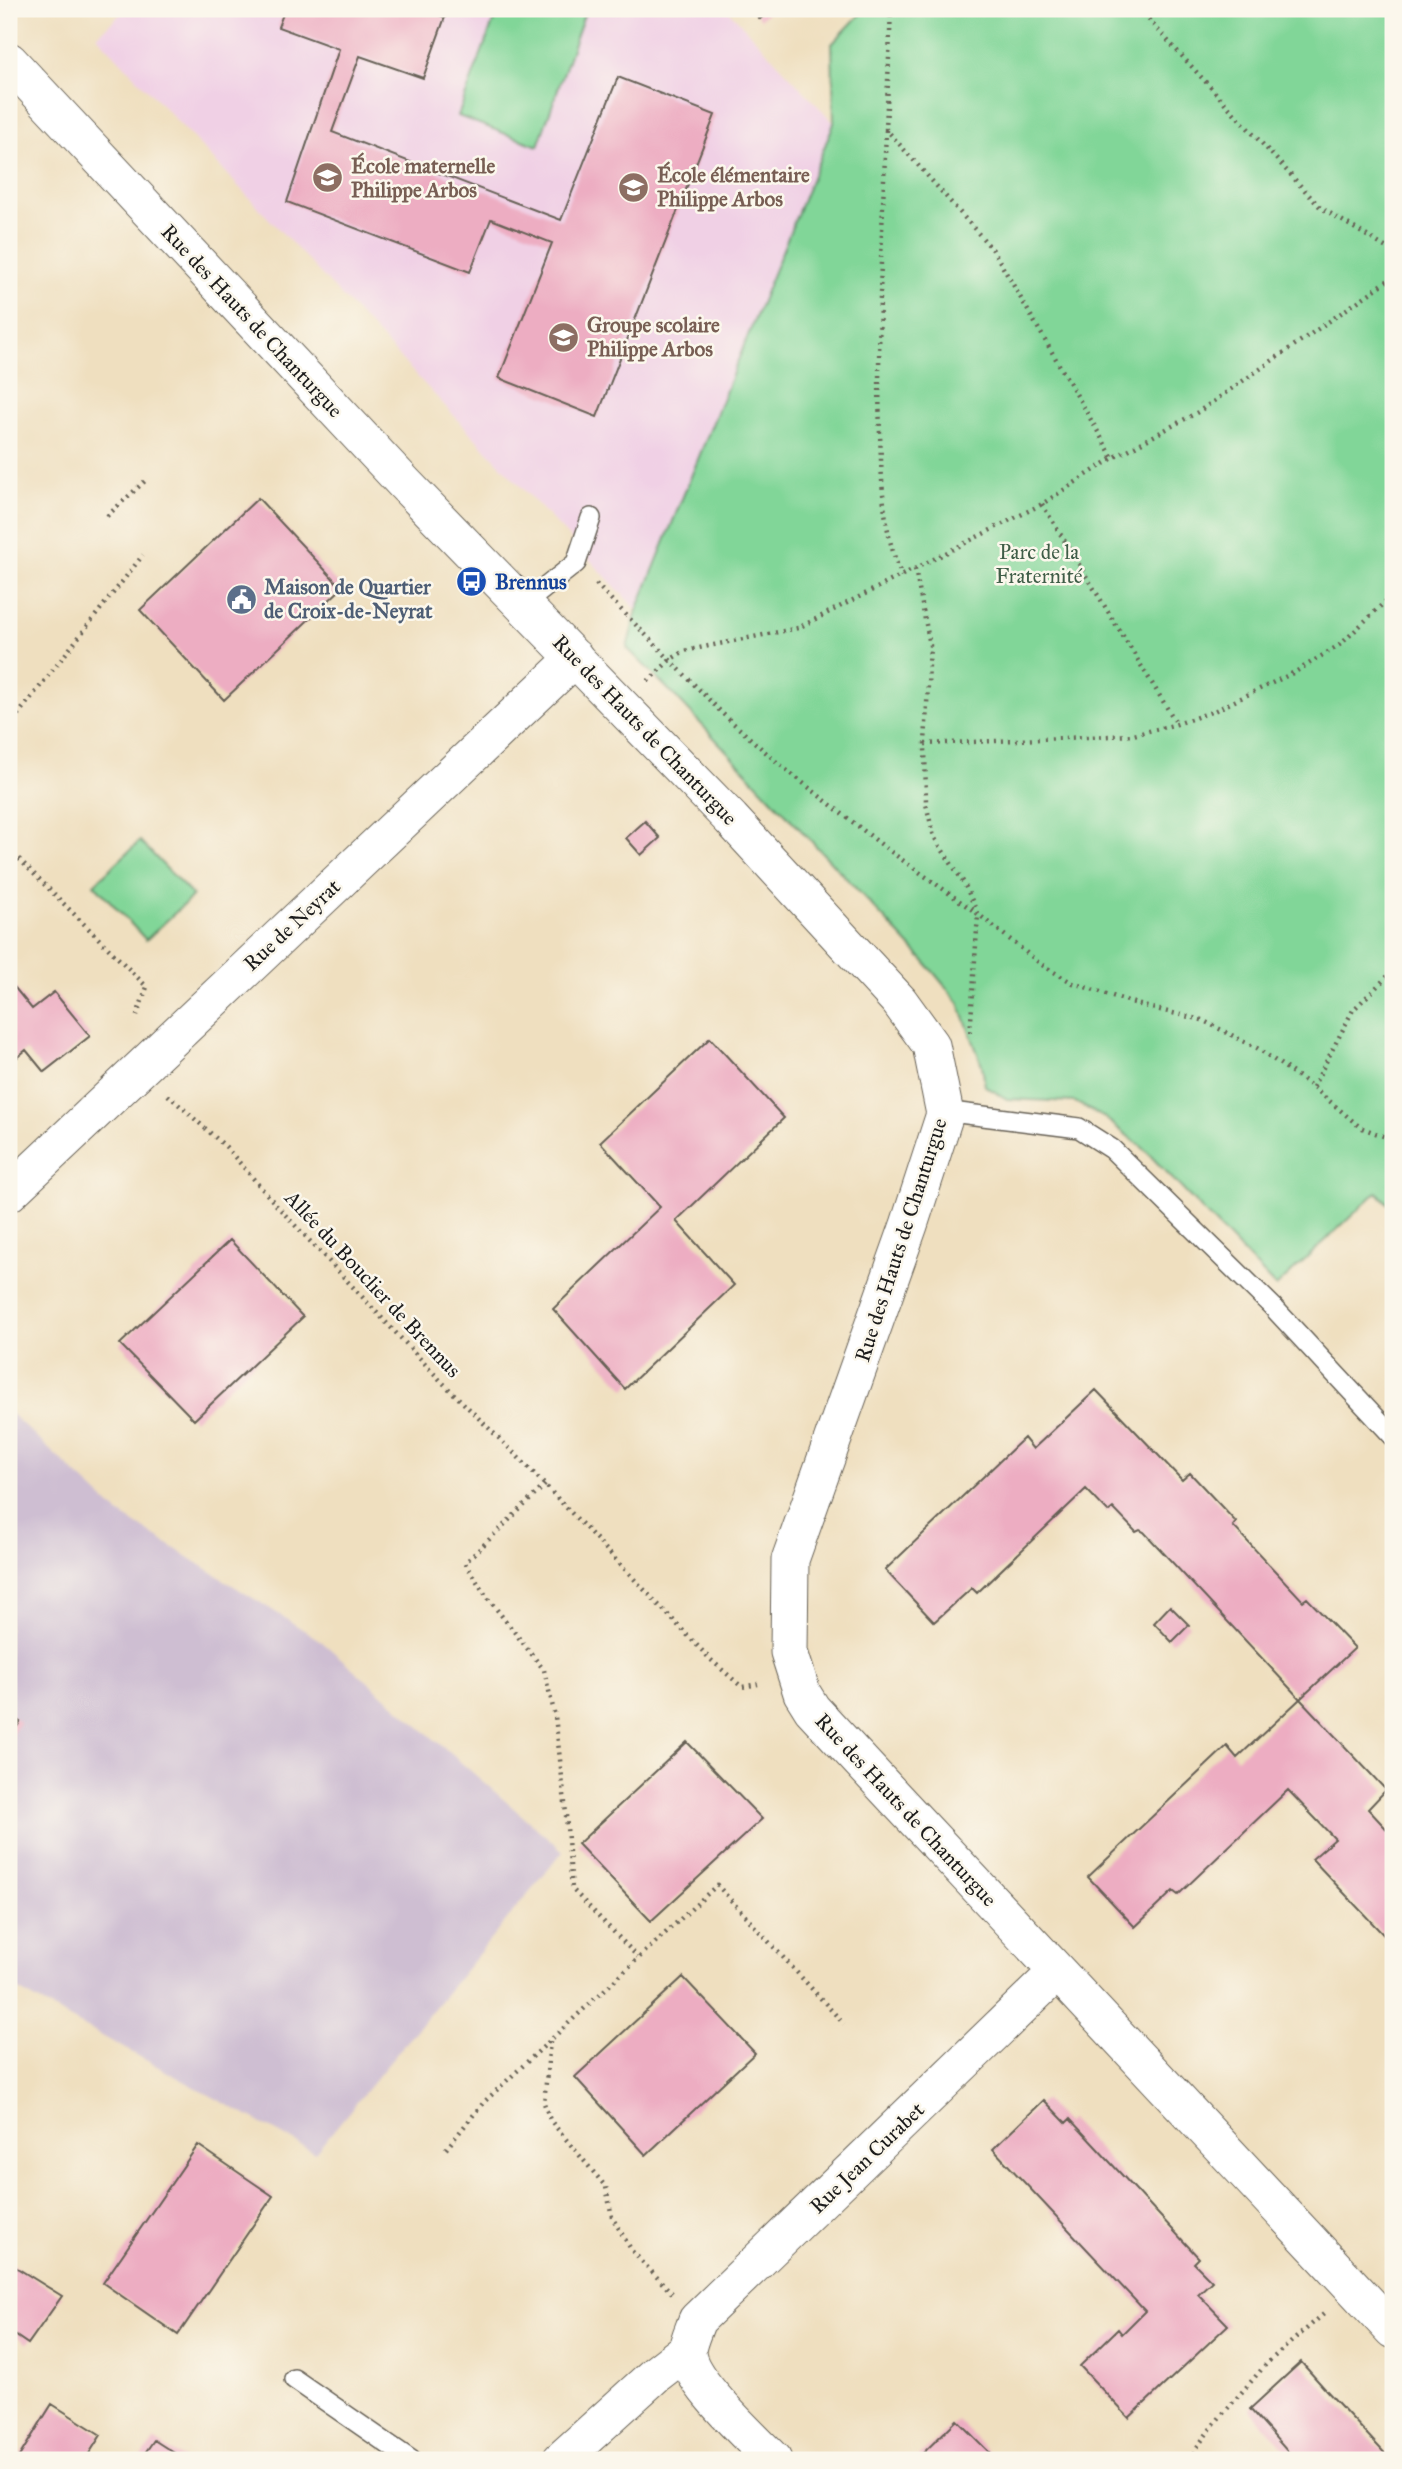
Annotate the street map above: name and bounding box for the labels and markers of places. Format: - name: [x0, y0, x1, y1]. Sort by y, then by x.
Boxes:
- place label: École maternelle Philippe Arbos: [351, 152, 495, 203]
- school or university icon: École maternelle Philippe Arbos: [311, 161, 345, 195]
- place label: École élémentaire Philippe Arbos: [657, 161, 810, 212]
- school or university icon: École élémentaire Philippe Arbos: [617, 170, 651, 204]
- place label: Groupe scolaire Philippe Arbos: [587, 312, 720, 362]
- school or university icon: Groupe scolaire Philippe Arbos: [547, 320, 581, 354]
- bus stop icon: Brennus: [455, 565, 489, 599]
- place label: Brennus: [495, 569, 567, 595]
- place label: Maison de Quartier de Croix-de-Neyrat: [264, 574, 433, 624]
- public building icon: Maison de Quartier de Croix-de-Neyrat: [224, 582, 258, 616]

